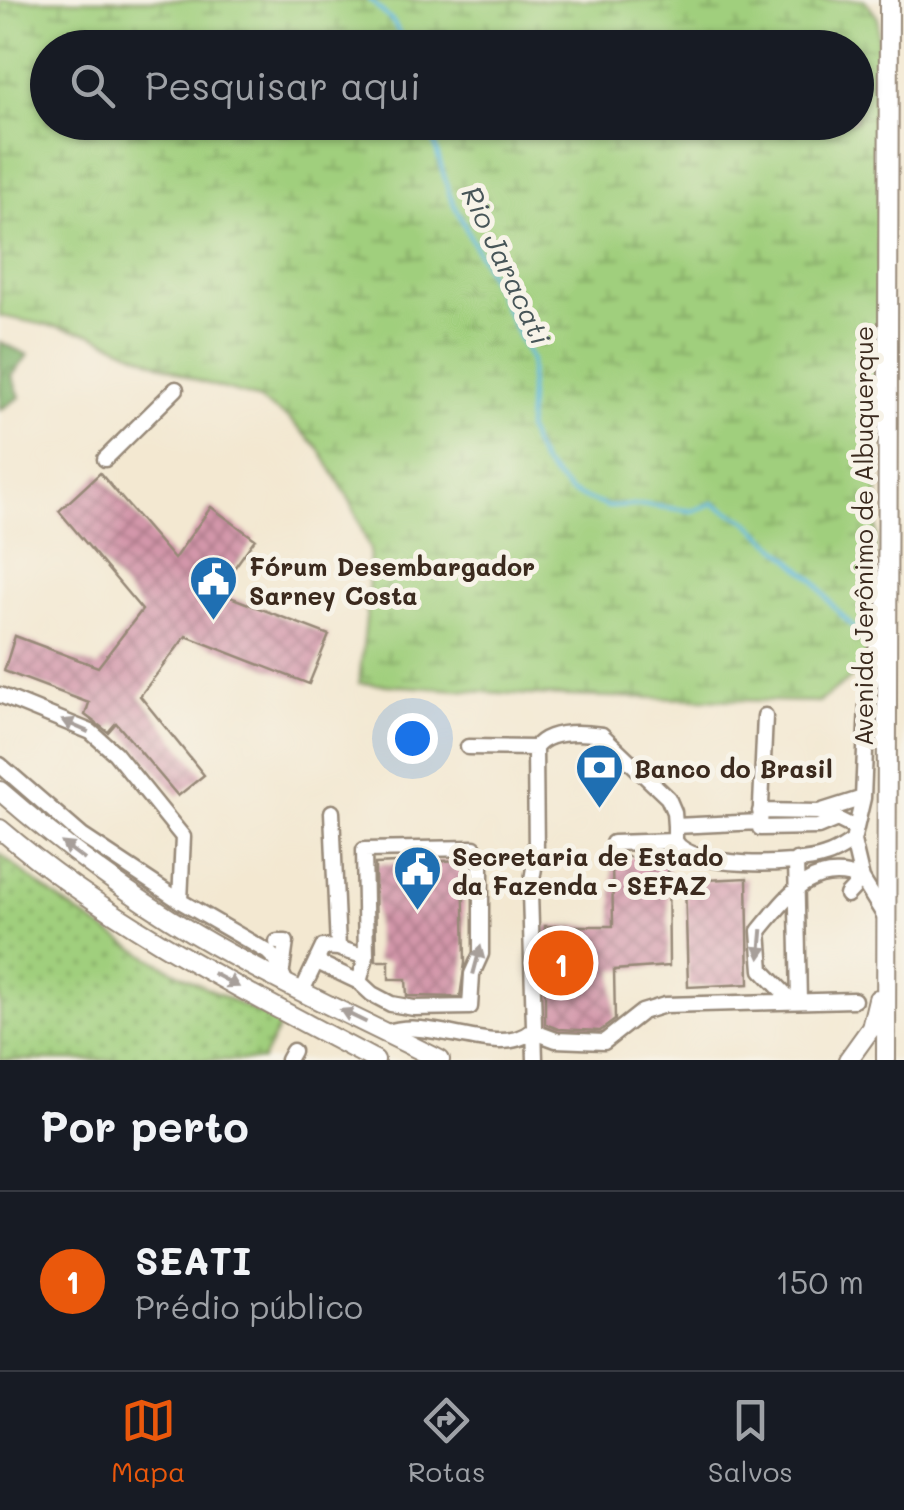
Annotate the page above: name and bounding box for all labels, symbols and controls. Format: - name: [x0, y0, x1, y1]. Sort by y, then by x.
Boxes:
- search box: [30, 30, 874, 140]
- icon: search: [65, 58, 120, 113]
- text: Pesquisar aqui: [145, 60, 421, 110]
- water label: Rio Jaracati: [455, 180, 560, 351]
- street label: Avenida Jerônimo de Albuquerque: [847, 326, 879, 746]
- place label: Fórum Desembargador Sarney Costa: [249, 550, 535, 612]
- public building icon: Fórum Desembargador Sarney Costa: [188, 554, 240, 622]
- your location: [387, 713, 438, 764]
- one-way arrow: [60, 718, 90, 734]
- bank icon: Banco do Brasil: [573, 742, 625, 810]
- place label: Banco do Brasil: [634, 752, 833, 784]
- place label: Secretaria de Estado da Fazenda - SEFAZ: [452, 840, 723, 901]
- one-way arrow: [60, 842, 86, 862]
- public building icon: Secretaria de Estado da Fazenda - SEFAZ: [391, 844, 443, 912]
- pin: 1: [528, 926, 594, 1000]
- one-way arrow: [752, 929, 768, 960]
- one-way arrow: [469, 945, 485, 976]
- one-way arrow: [211, 972, 240, 989]
- one-way arrow: [338, 1008, 367, 1025]
- text: Por perto: [40, 1098, 249, 1153]
- text: SEATI: [135, 1235, 251, 1285]
- text: 1: [65, 1260, 80, 1302]
- text: 150 m: [776, 1260, 864, 1302]
- text: Prédio público: [135, 1285, 363, 1327]
- tab: Mapa: [111, 1393, 186, 1489]
- tab: Rotas: [408, 1393, 486, 1489]
- tab: Salvos: [708, 1393, 793, 1489]

